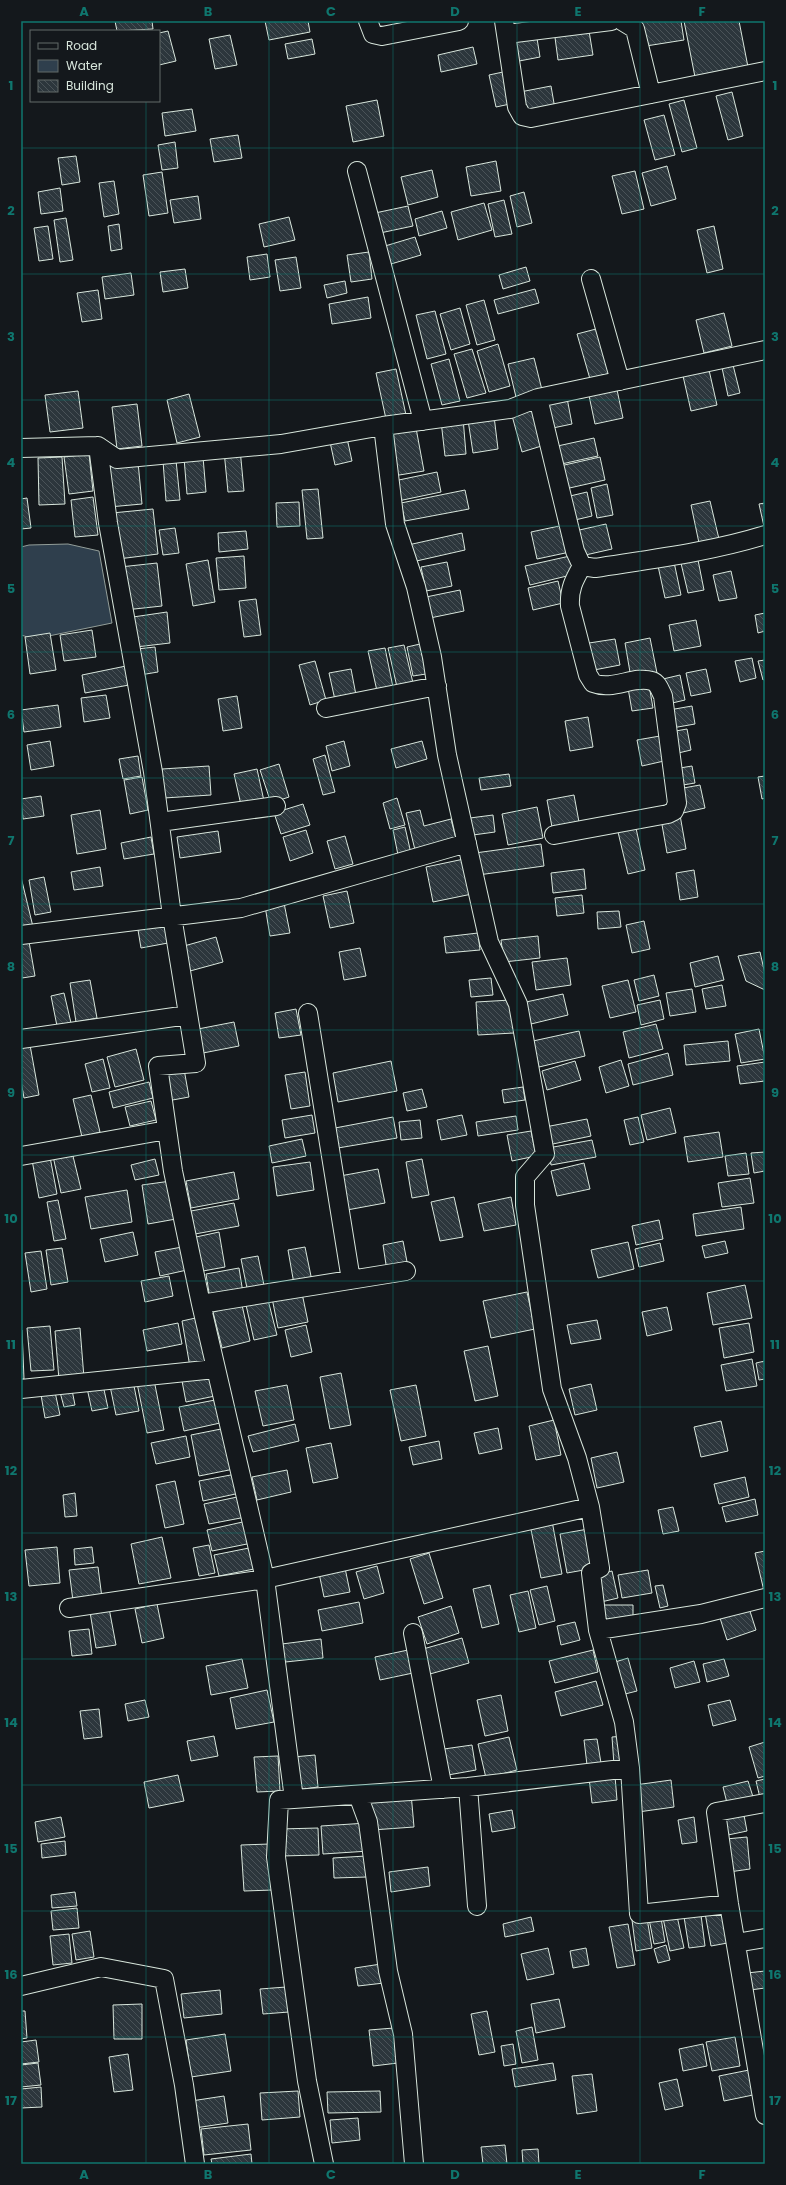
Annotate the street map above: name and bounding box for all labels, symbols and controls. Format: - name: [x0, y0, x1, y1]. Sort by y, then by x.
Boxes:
- text: A: [79, 2, 89, 21]
- text: B: [204, 2, 213, 21]
- text: C: [326, 2, 336, 21]
- text: D: [450, 2, 460, 21]
- text: E: [574, 2, 582, 21]
- text: F: [698, 2, 706, 21]
- legend: [30, 30, 160, 102]
- text: Road: [66, 37, 97, 54]
- text: Water: [66, 57, 103, 74]
- text: 1: [9, 76, 13, 95]
- text: 1: [773, 76, 777, 95]
- text: Building: [66, 77, 114, 94]
- text: 2: [7, 201, 15, 220]
- text: 2: [771, 201, 779, 220]
- text: 3: [7, 327, 15, 346]
- text: 3: [771, 327, 779, 346]
- text: 4: [7, 453, 16, 472]
- text: 4: [771, 453, 780, 472]
- text: 5: [7, 579, 15, 598]
- text: 5: [771, 579, 779, 598]
- text: 6: [7, 705, 15, 724]
- text: 6: [771, 705, 779, 724]
- text: 7: [8, 831, 15, 850]
- text: 7: [772, 831, 779, 850]
- text: 8: [7, 957, 15, 976]
- text: 8: [771, 957, 779, 976]
- text: 9: [7, 1083, 15, 1102]
- text: 9: [771, 1083, 779, 1102]
- text: 10: [4, 1209, 18, 1228]
- text: 10: [768, 1209, 782, 1228]
- text: 11: [6, 1335, 16, 1354]
- text: 11: [770, 1335, 780, 1354]
- text: 12: [5, 1461, 18, 1480]
- text: 12: [769, 1461, 782, 1480]
- text: 13: [5, 1587, 18, 1606]
- text: 13: [769, 1587, 782, 1606]
- text: 14: [4, 1713, 18, 1732]
- text: 14: [768, 1713, 782, 1732]
- text: 15: [4, 1839, 18, 1858]
- text: 15: [768, 1839, 782, 1858]
- text: 16: [4, 1965, 18, 1984]
- text: 16: [768, 1965, 782, 1984]
- text: 17: [5, 2091, 17, 2110]
- text: 17: [769, 2091, 781, 2110]
- text: A: [79, 2165, 89, 2184]
- text: B: [204, 2165, 213, 2184]
- text: C: [326, 2165, 336, 2184]
- text: D: [450, 2165, 460, 2184]
- text: E: [574, 2165, 582, 2184]
- text: F: [698, 2165, 706, 2184]

